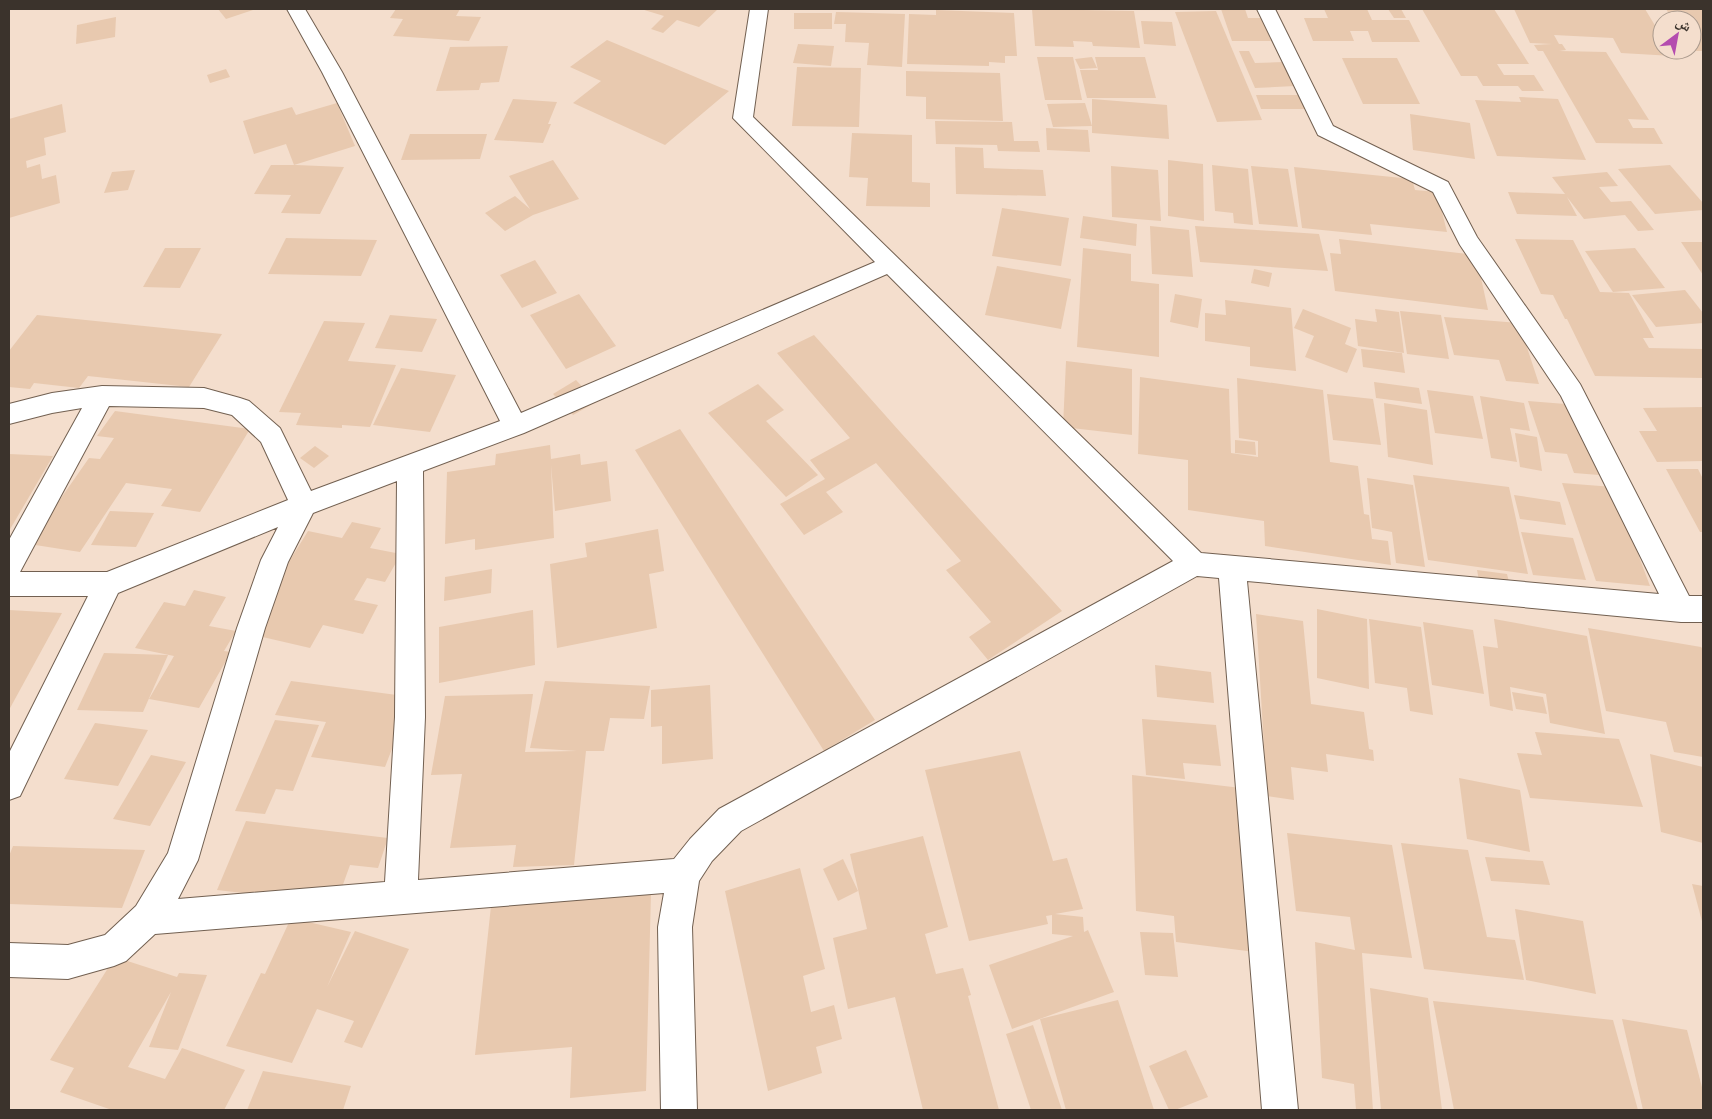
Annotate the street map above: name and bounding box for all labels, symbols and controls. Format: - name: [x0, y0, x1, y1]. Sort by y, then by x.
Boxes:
- north arrow: [1652, 10, 1702, 60]
- text: ش: [1673, 13, 1695, 36]

